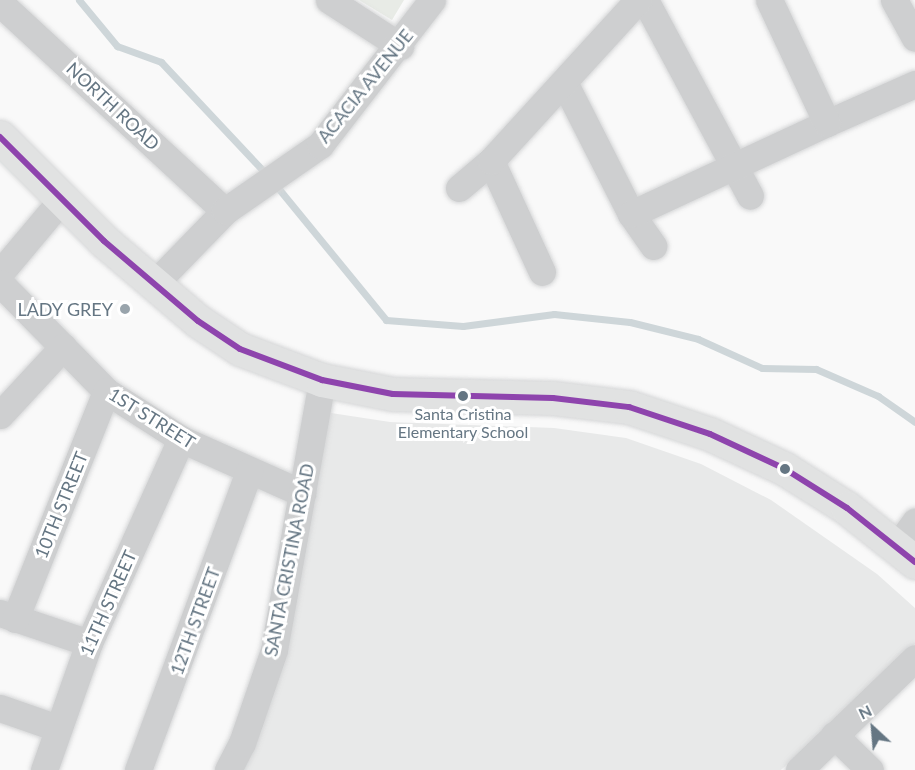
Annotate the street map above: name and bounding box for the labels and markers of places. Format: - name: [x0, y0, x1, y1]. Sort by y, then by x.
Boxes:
- place label: LADY GREY: [17, 298, 113, 320]
- marker: LADY GREY: [118, 302, 132, 316]
- marker: Santa Cristina Elementary School: [457, 390, 469, 402]
- place label: Santa Cristina Elementary School: [398, 404, 528, 442]
- unlabelled marker: [779, 463, 791, 475]

